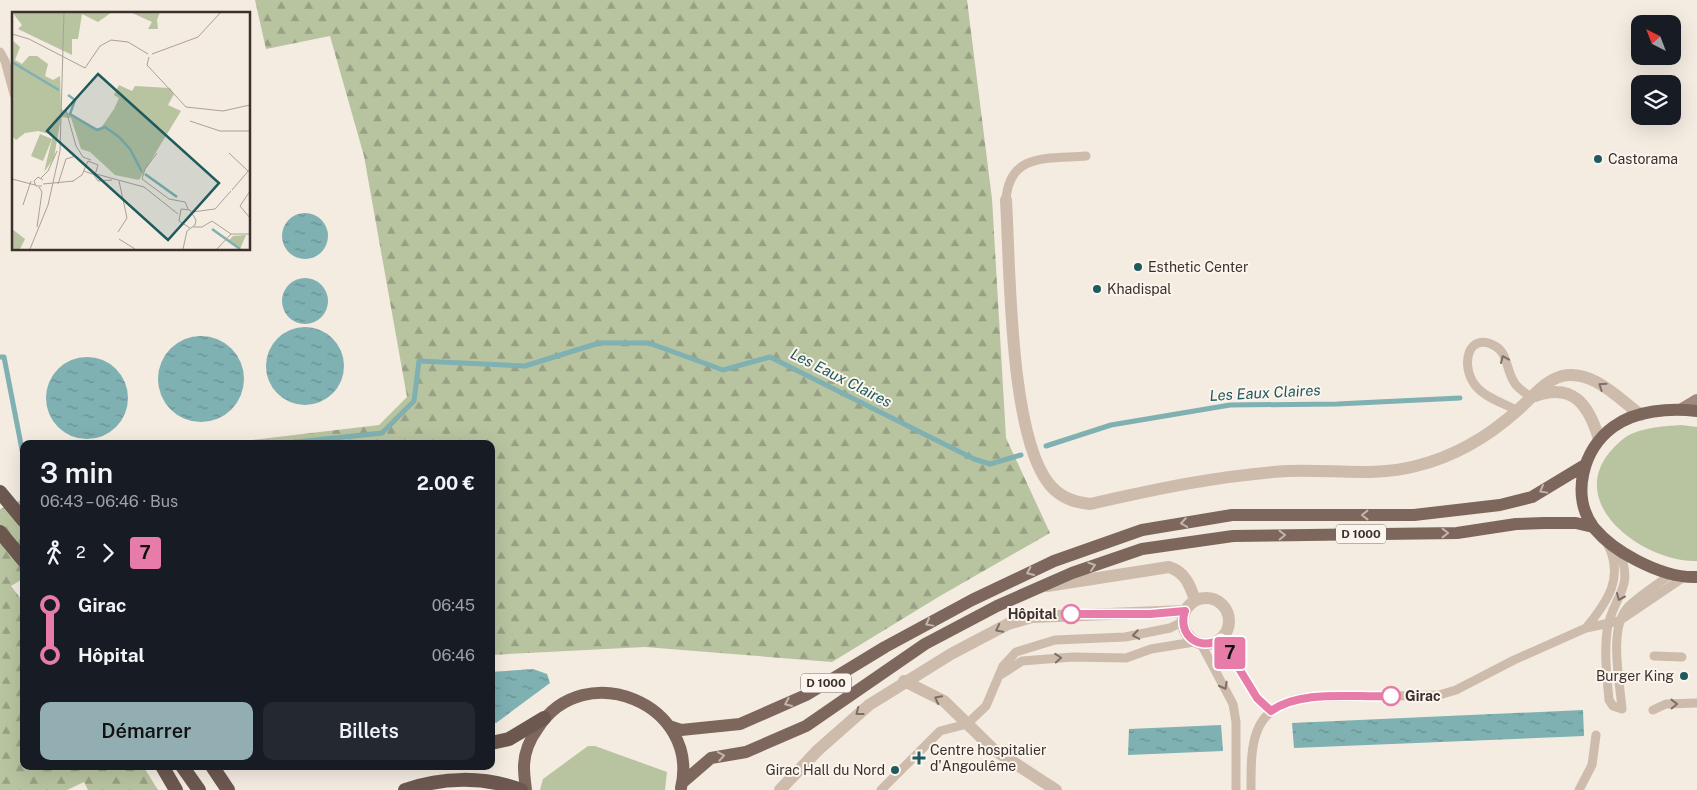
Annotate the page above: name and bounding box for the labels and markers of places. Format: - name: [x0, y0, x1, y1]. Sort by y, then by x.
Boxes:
- place label: Castorama: [1608, 151, 1678, 167]
- marker: Castorama: [1592, 153, 1604, 165]
- place label: Esthetic Center: [1148, 259, 1248, 275]
- marker: Esthetic Center: [1132, 261, 1144, 273]
- place label: Khadispal: [1107, 281, 1172, 297]
- marker: Khadispal: [1091, 283, 1103, 295]
- marker: Hôpital: [1061, 604, 1081, 624]
- place label: Hôpital: [1008, 606, 1057, 622]
- place label: Burger King: [1596, 668, 1674, 684]
- marker: Burger King: [1678, 670, 1690, 682]
- marker: Girac: [1381, 686, 1401, 706]
- place label: Girac: [1405, 688, 1441, 704]
- place label: Centre hospitalier d'Angoulême: [930, 742, 1046, 774]
- marker: Centre hospitalier d'Angoulême: [912, 751, 926, 765]
- place label: Girac Hall du Nord: [765, 762, 885, 778]
- marker: Girac Hall du Nord: [889, 764, 901, 776]

